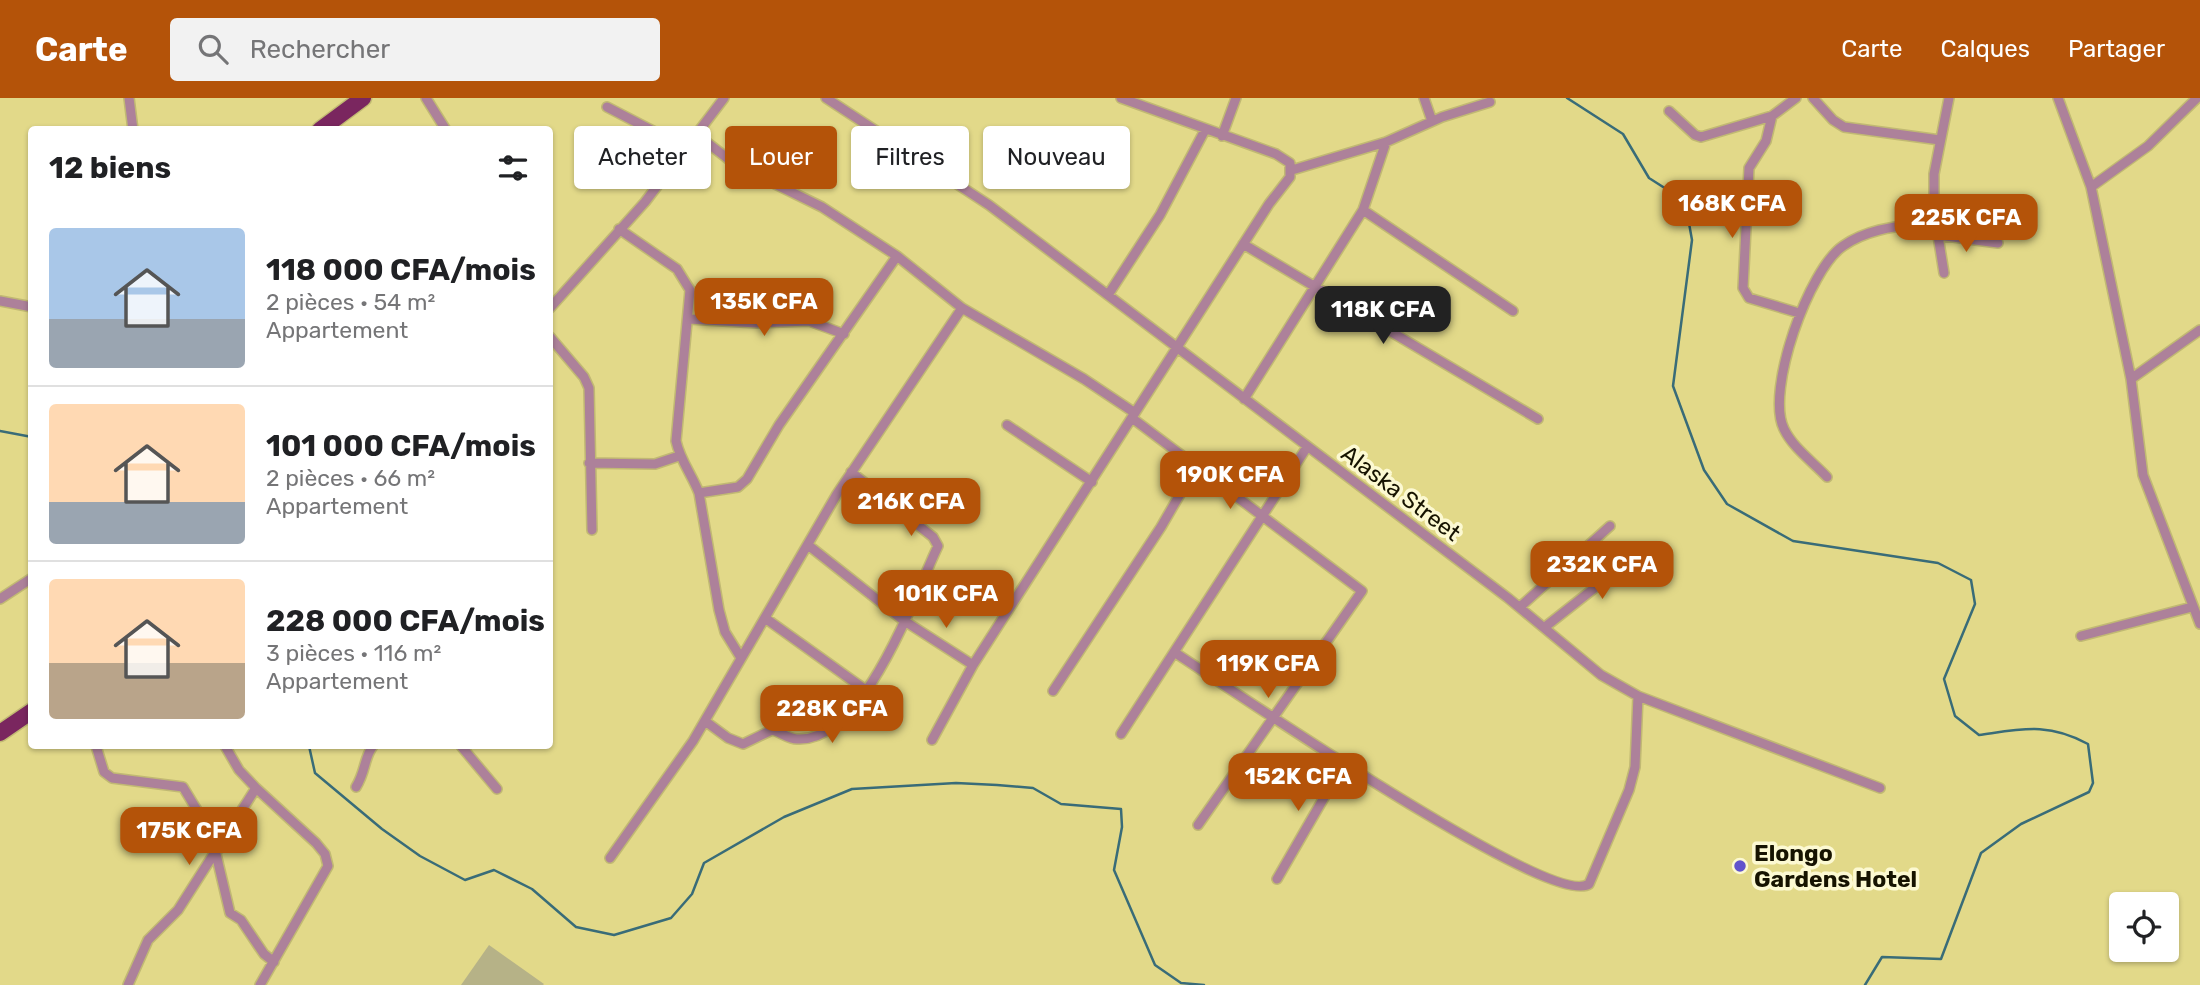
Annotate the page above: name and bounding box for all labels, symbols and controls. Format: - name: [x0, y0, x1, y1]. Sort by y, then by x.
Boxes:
- search box: [170, 18, 660, 81]
- text: Carte: [35, 30, 128, 69]
- icon: search: [194, 30, 232, 68]
- text: Rechercher: [250, 34, 390, 65]
- text: Carte: [1841, 35, 1902, 63]
- text: Calques: [1940, 35, 2030, 63]
- text: Partager: [2068, 35, 2165, 63]
- chip: Acheter: [574, 126, 711, 189]
- chip: Louer: [725, 126, 837, 189]
- chip: Filtres: [851, 126, 969, 189]
- chip: Nouveau: [983, 126, 1130, 189]
- icon: filters: [494, 149, 532, 187]
- text: 12 biens: [49, 150, 171, 186]
- pin: 168K CFA: [1660, 180, 1804, 240]
- text: 168K CFA: [1678, 189, 1786, 217]
- pin: 225K CFA: [1894, 194, 2038, 254]
- text: 225K CFA: [1911, 203, 2021, 231]
- text: 118 000 CFA/mois: [266, 252, 536, 288]
- icon: home: [105, 256, 189, 340]
- pin: 135K CFA: [692, 278, 836, 338]
- pin: 118K CFA: [1311, 286, 1455, 346]
- text: 135K CFA: [710, 287, 818, 315]
- text: 2 pièces · 54 m²: [266, 288, 435, 316]
- text: 118K CFA: [1331, 295, 1435, 323]
- text: Appartement: [266, 316, 408, 344]
- text: 101 000 CFA/mois: [266, 428, 536, 464]
- icon: home: [105, 432, 189, 516]
- street label: Alaska Street: [1336, 439, 1466, 547]
- pin: 190K CFA: [1158, 452, 1302, 511]
- text: 190K CFA: [1176, 460, 1284, 488]
- text: 2 pièces · 66 m²: [266, 464, 435, 492]
- pin: 216K CFA: [839, 478, 983, 538]
- text: 216K CFA: [857, 487, 965, 515]
- text: Appartement: [266, 492, 408, 520]
- pin: 232K CFA: [1530, 542, 1674, 601]
- text: 232K CFA: [1546, 550, 1658, 578]
- pin: 101K CFA: [874, 570, 1018, 630]
- text: 101K CFA: [894, 579, 998, 607]
- text: 228 000 CFA/mois: [266, 603, 545, 639]
- icon: home: [105, 607, 189, 691]
- text: 3 pièces · 116 m²: [266, 639, 441, 667]
- pin: 119K CFA: [1196, 640, 1340, 700]
- text: 119K CFA: [1216, 649, 1320, 677]
- text: Appartement: [266, 667, 408, 695]
- pin: 228K CFA: [760, 686, 904, 745]
- text: 228K CFA: [776, 694, 888, 722]
- pin: 152K CFA: [1226, 754, 1370, 813]
- text: 152K CFA: [1244, 762, 1352, 790]
- pin: 175K CFA: [117, 808, 261, 867]
- text: 175K CFA: [136, 816, 242, 844]
- place label: Elongo Gardens Hotel: [1754, 839, 1917, 893]
- marker: Elongo Gardens Hotel: [1732, 858, 1748, 874]
- map controls: [2109, 892, 2179, 962]
- button: locate: [2109, 892, 2179, 962]

